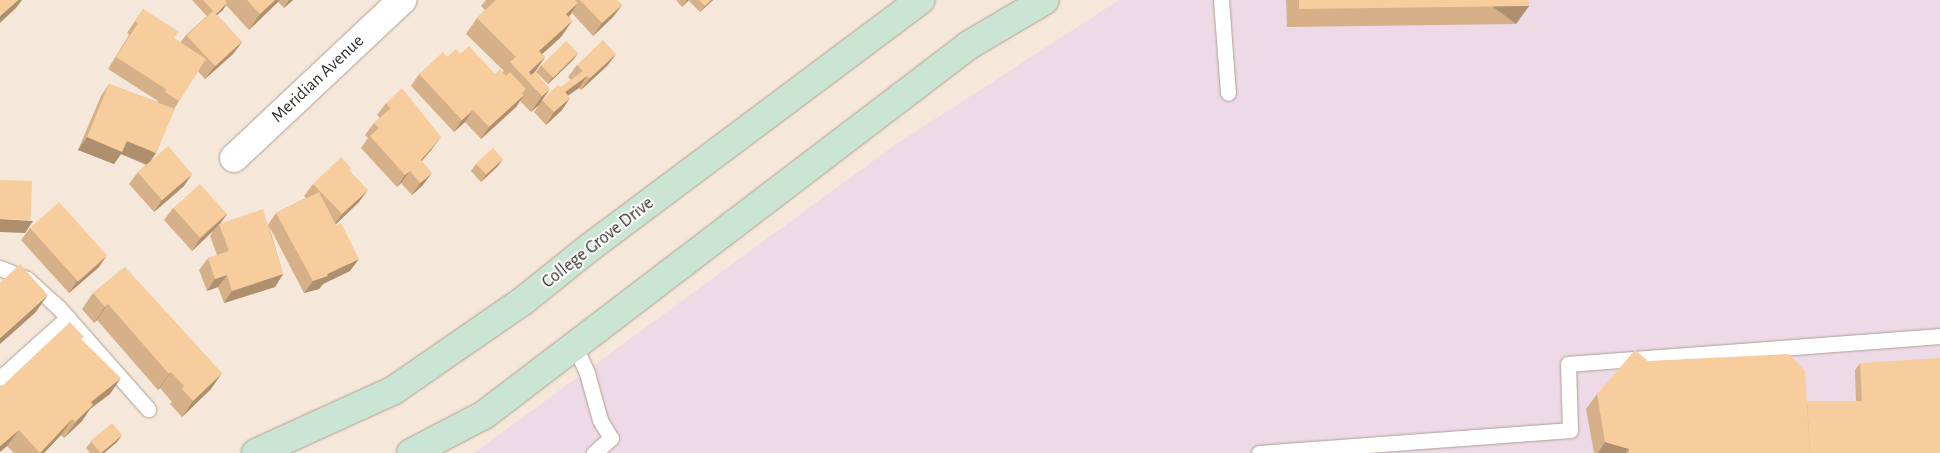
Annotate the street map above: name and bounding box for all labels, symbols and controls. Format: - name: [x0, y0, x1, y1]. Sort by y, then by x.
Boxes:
- street label: Meridian Avenue: [267, 31, 369, 127]
- street label: College Grove Drive: [538, 193, 658, 293]

